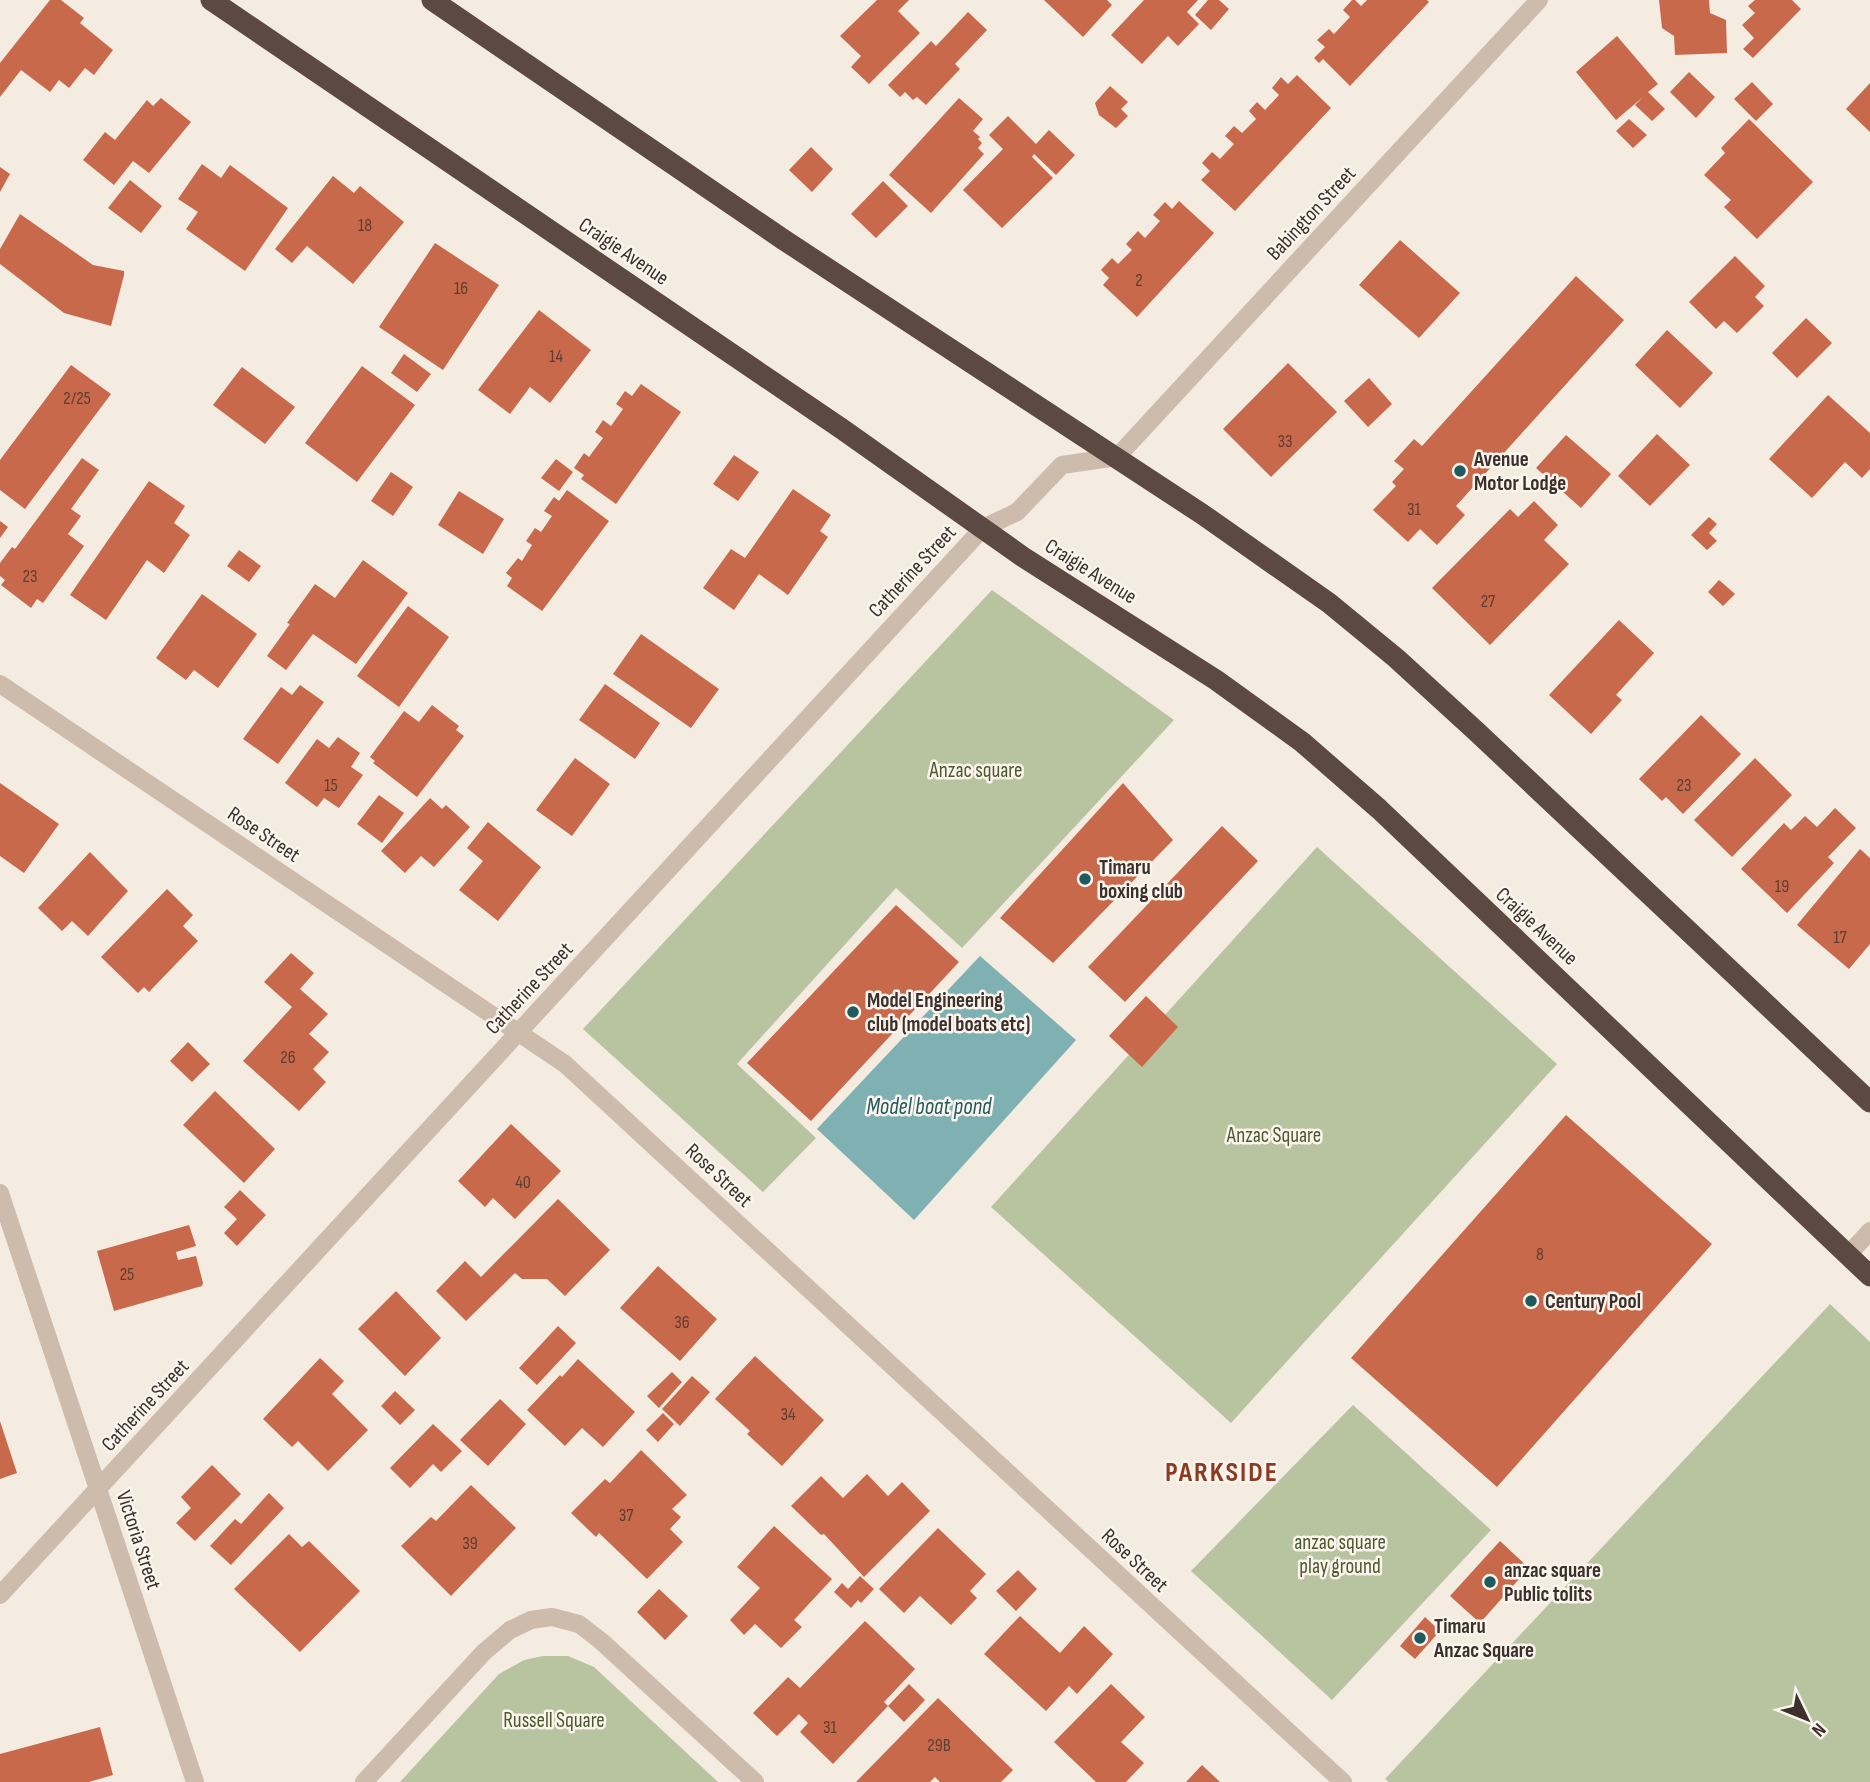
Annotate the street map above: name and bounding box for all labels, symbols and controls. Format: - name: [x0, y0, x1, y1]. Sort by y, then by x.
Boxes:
- street label: Babington Street: [1262, 161, 1361, 265]
- street label: Craigie Avenue: [574, 212, 673, 291]
- house number: 18: [358, 215, 372, 236]
- house number: 2: [1135, 270, 1143, 291]
- house number: 16: [454, 278, 468, 299]
- house number: 14: [549, 346, 563, 367]
- house number: 2/25: [63, 388, 91, 409]
- house number: 33: [1277, 431, 1293, 452]
- place label: Avenue Motor Lodge: [1473, 447, 1566, 496]
- marker: Avenue Motor Lodge: [1452, 463, 1468, 479]
- house number: 31: [1407, 499, 1422, 520]
- street label: Catherine Street: [863, 520, 961, 623]
- street label: Craigie Avenue: [1040, 533, 1141, 609]
- house number: 23: [23, 566, 38, 587]
- house number: 27: [1481, 591, 1496, 612]
- park label: Anzac square: [928, 758, 1023, 783]
- house number: 15: [324, 775, 338, 796]
- house number: 23: [1677, 775, 1692, 796]
- street label: Rose Street: [223, 801, 305, 868]
- place label: Timaru boxing club: [1099, 855, 1183, 904]
- marker: Timaru boxing club: [1077, 871, 1093, 887]
- house number: 19: [1775, 876, 1789, 897]
- street label: Craigie Avenue: [1490, 882, 1583, 971]
- house number: 17: [1833, 927, 1848, 948]
- street label: Catherine Street: [480, 937, 578, 1040]
- place label: Model Engineering club (model boats etc): [867, 988, 1030, 1037]
- marker: Model Engineering club (model boats etc): [845, 1004, 861, 1020]
- house number: 26: [280, 1047, 296, 1068]
- water label: Model boat pond: [866, 1093, 992, 1121]
- park label: Anzac Square: [1226, 1123, 1321, 1148]
- street label: Rose Street: [680, 1138, 757, 1212]
- house number: 40: [515, 1172, 531, 1193]
- house number: 8: [1536, 1244, 1544, 1265]
- house number: 25: [120, 1264, 134, 1285]
- place label: Century Pool: [1545, 1289, 1641, 1314]
- marker: Century Pool: [1523, 1293, 1539, 1309]
- house number: 36: [674, 1312, 690, 1333]
- street label: Catherine Street: [96, 1354, 194, 1457]
- house number: 34: [780, 1404, 796, 1425]
- district label: PARKSIDE: [1165, 1456, 1279, 1489]
- street label: Victoria Street: [111, 1488, 166, 1593]
- house number: 37: [619, 1505, 634, 1526]
- street label: Rose Street: [1096, 1523, 1173, 1597]
- park label: anzac square play ground: [1294, 1530, 1386, 1579]
- house number: 39: [462, 1533, 478, 1554]
- place label: anzac square Public tolits: [1504, 1558, 1601, 1607]
- marker: anzac square Public tolits: [1482, 1574, 1498, 1590]
- place label: Timaru Anzac Square: [1433, 1614, 1534, 1663]
- marker: Timaru Anzac Square: [1412, 1630, 1428, 1646]
- north arrow: [1772, 1684, 1842, 1754]
- park label: Russell Square: [503, 1708, 605, 1733]
- house number: 31: [823, 1717, 838, 1738]
- text: N: [1806, 1718, 1830, 1741]
- house number: 29B: [927, 1735, 951, 1756]

